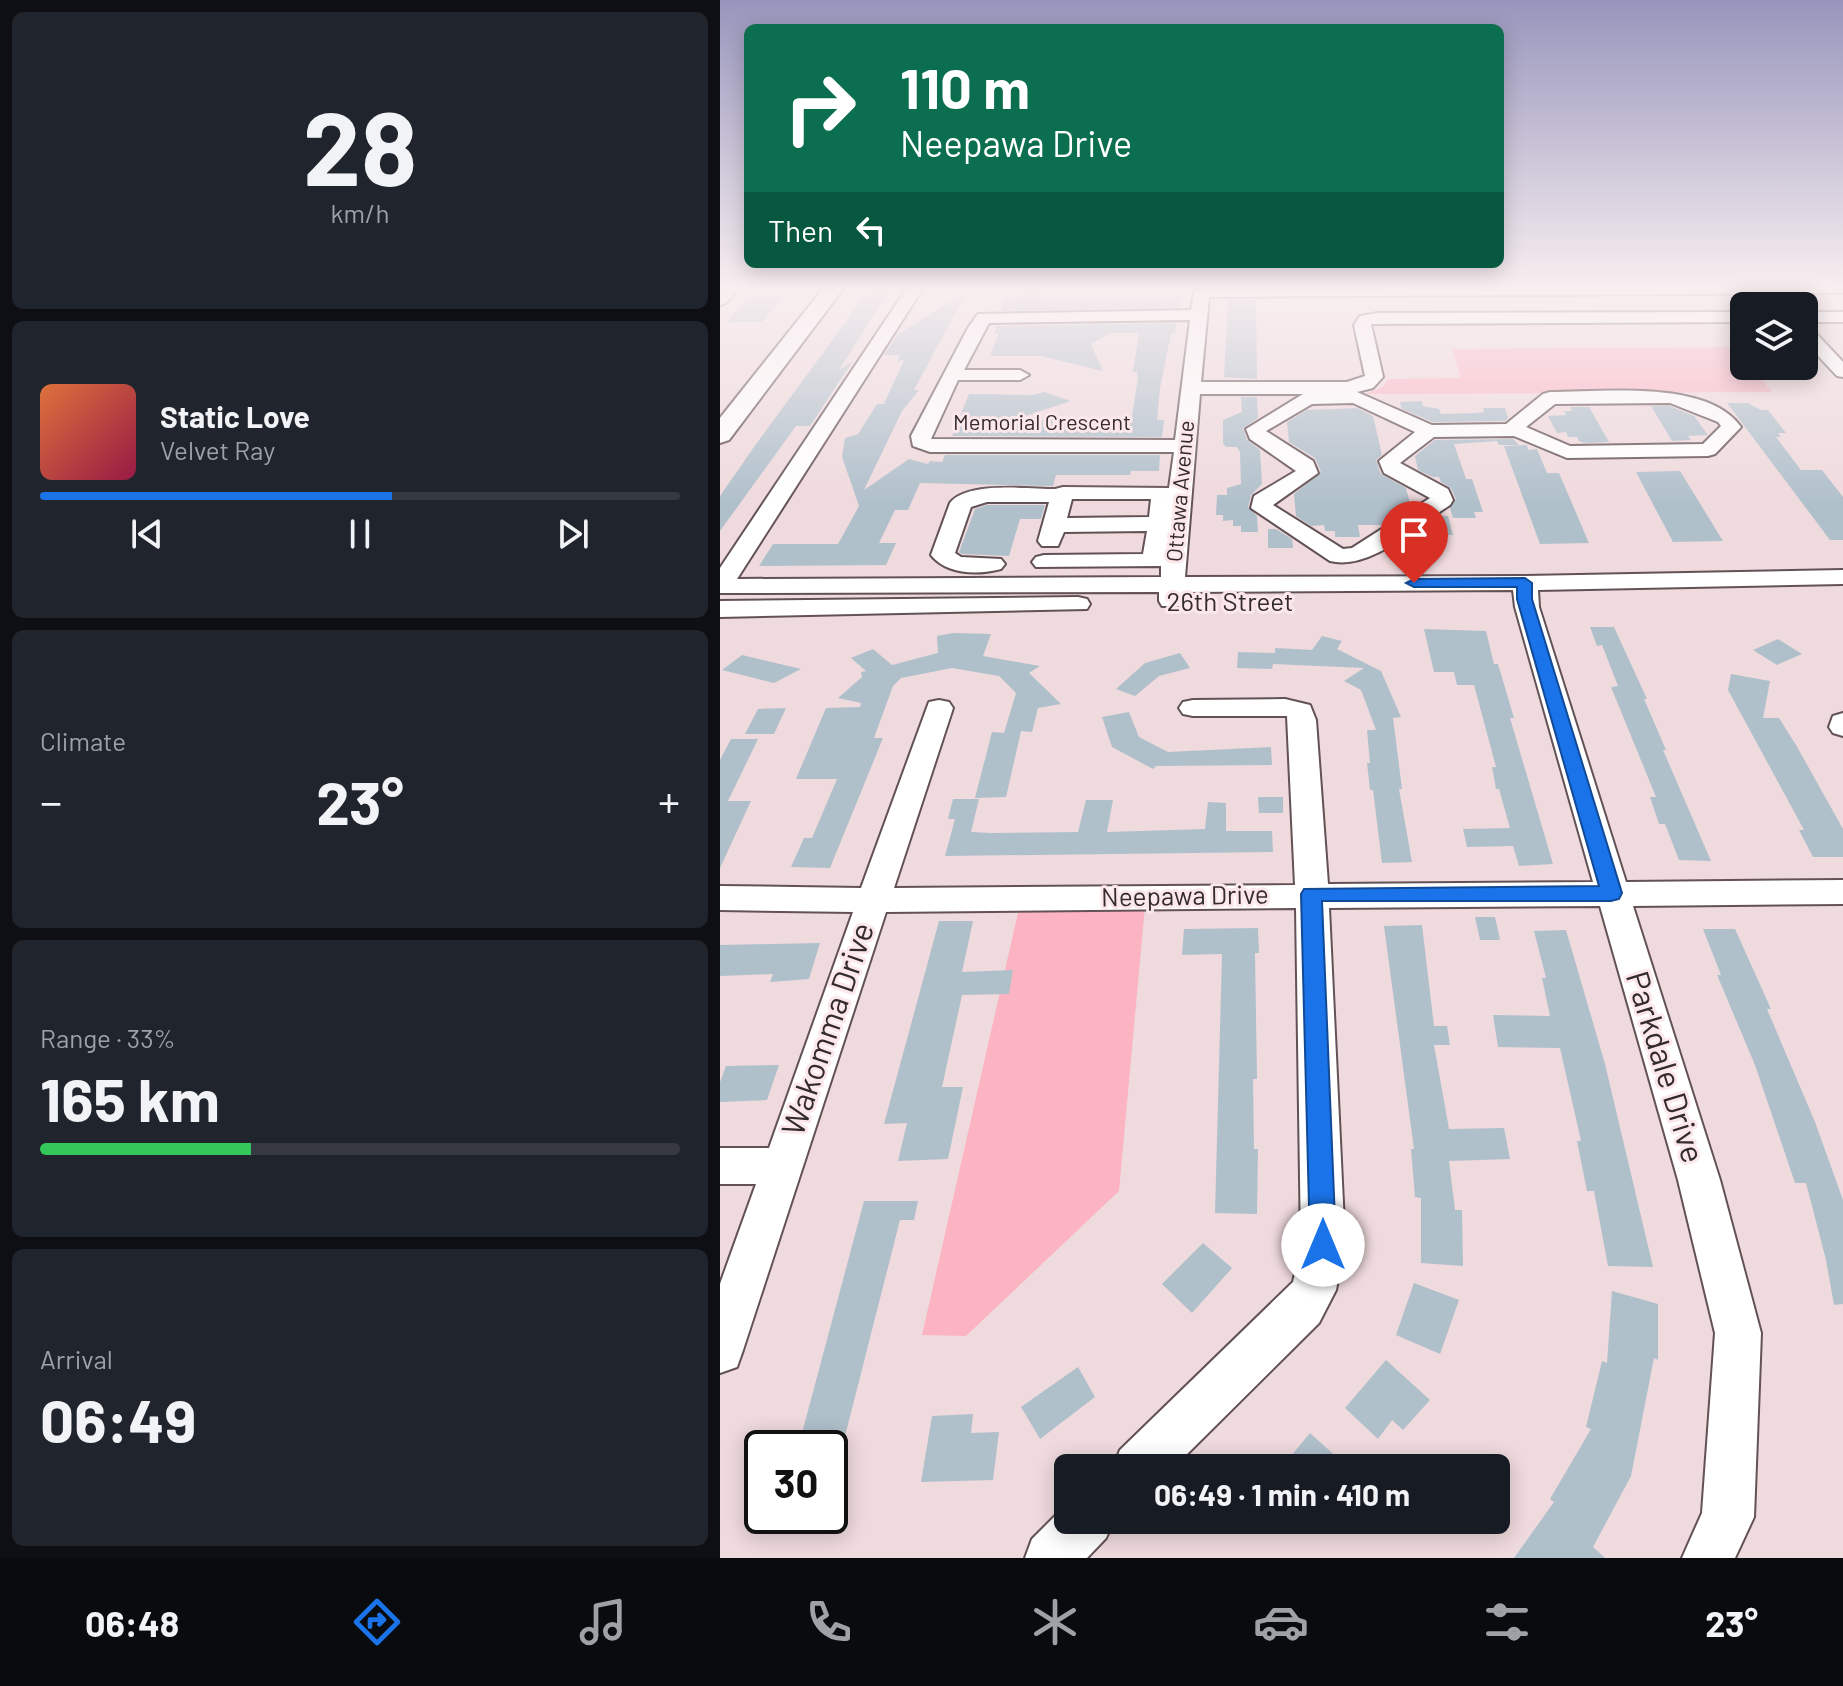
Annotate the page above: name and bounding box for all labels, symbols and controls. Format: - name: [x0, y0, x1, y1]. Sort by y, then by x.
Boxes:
- text: 110 m: [900, 53, 1030, 120]
- icon: right: [768, 56, 872, 160]
- text: 28: [303, 82, 417, 207]
- text: Neepawa Drive: [900, 121, 1132, 164]
- text: km/h: [331, 197, 389, 228]
- icon: left: [849, 208, 893, 252]
- text: Then: [768, 212, 833, 248]
- map controls: [1730, 292, 1818, 380]
- button: layers: [1730, 292, 1818, 380]
- text: Static Love: [160, 398, 310, 434]
- street label: Memorial Crescent: [953, 408, 1131, 434]
- street label: Ottawa Avenue: [1160, 419, 1198, 563]
- text: Velvet Ray: [160, 434, 275, 465]
- pin: [1380, 501, 1448, 583]
- icon: previous: [125, 512, 169, 556]
- icon: pause: [338, 512, 382, 556]
- icon: next: [551, 512, 595, 556]
- icon: arrive: [1392, 513, 1436, 557]
- street label: 26th Street: [1167, 585, 1293, 616]
- text: Climate: [40, 725, 126, 756]
- text: 23°: [316, 765, 404, 837]
- text: −: [40, 774, 62, 827]
- text: +: [658, 774, 680, 827]
- street label: Neepawa Drive: [1101, 878, 1269, 911]
- street label: Wakomma Drive: [772, 917, 880, 1140]
- street label: Parkdale Drive: [1620, 966, 1714, 1167]
- text: Range · 33%: [40, 1022, 176, 1053]
- text: 165 km: [40, 1062, 220, 1134]
- position arrow: [1281, 1203, 1365, 1287]
- text: Arrival: [40, 1343, 113, 1374]
- text: 06:49: [40, 1383, 196, 1455]
- speed limit sign: 30: [744, 1430, 848, 1534]
- text: 06:49 · 1 min · 410 m: [1154, 1476, 1410, 1512]
- icon: directions: [349, 1594, 405, 1650]
- icon: music: [575, 1594, 631, 1650]
- icon: phone: [801, 1594, 857, 1650]
- icon: climate: [1027, 1594, 1083, 1650]
- icon: car: [1253, 1594, 1309, 1650]
- icon: filters: [1479, 1594, 1535, 1650]
- text: 06:48: [85, 1601, 179, 1644]
- text: 23°: [1705, 1601, 1758, 1644]

